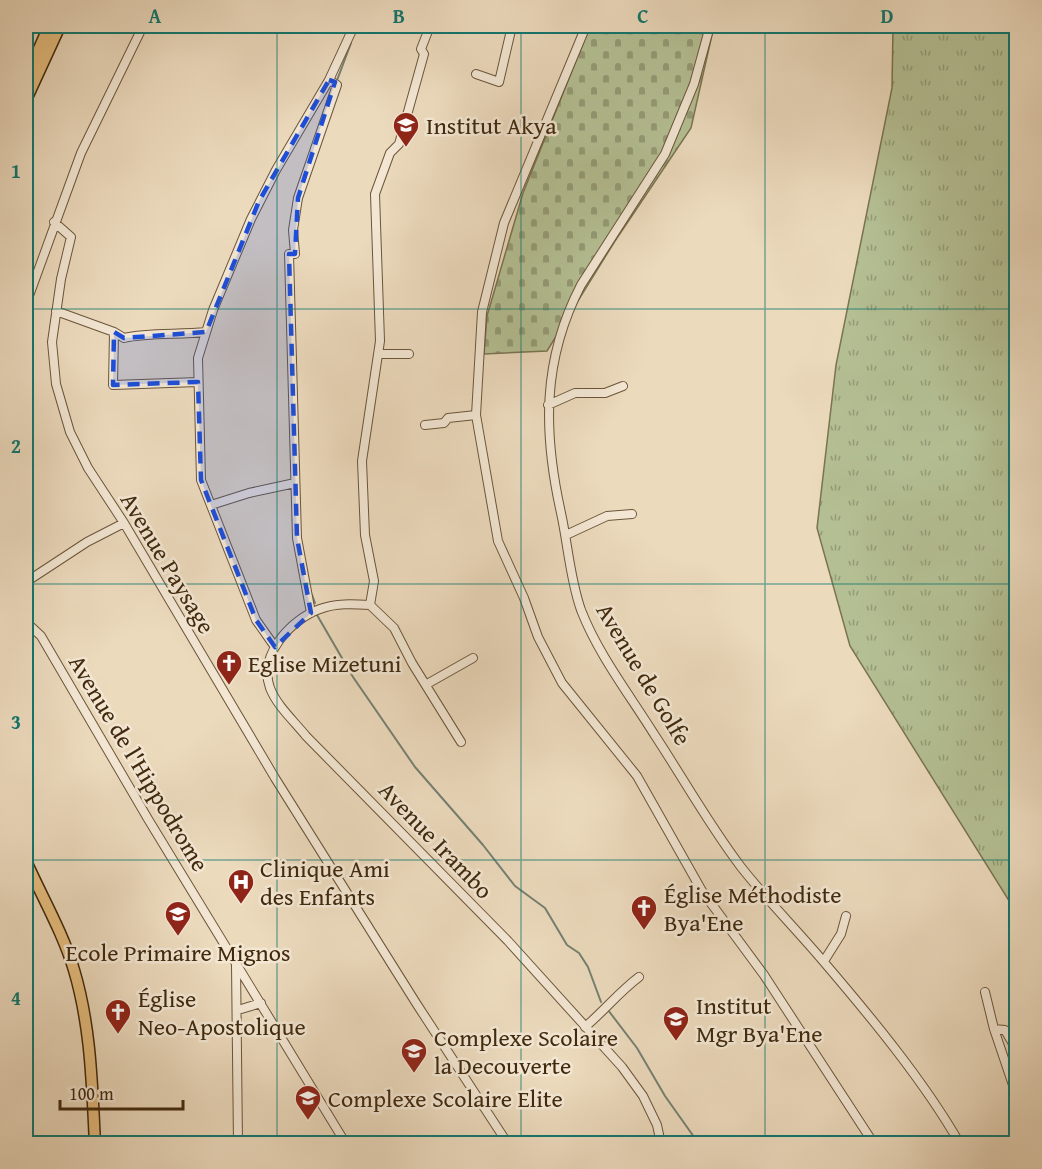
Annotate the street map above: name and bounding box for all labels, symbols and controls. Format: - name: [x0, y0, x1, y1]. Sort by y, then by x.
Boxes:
- text: A: [149, 1, 162, 30]
- text: B: [393, 1, 405, 30]
- text: C: [637, 1, 649, 30]
- text: D: [880, 1, 894, 30]
- place label: Institut Akya: [426, 108, 557, 143]
- school or university icon: Institut Akya: [391, 110, 421, 148]
- text: 1: [11, 156, 21, 185]
- text: 2: [11, 431, 21, 460]
- street label: Avenue Paysage: [112, 486, 224, 640]
- street label: Avenue de Golfe: [588, 596, 700, 752]
- place label: Eglise Mizetuni: [248, 646, 402, 681]
- street label: Avenue de l'Hippodrome: [60, 648, 218, 878]
- church icon: Eglise Mizetuni: [214, 648, 244, 686]
- text: 3: [11, 707, 21, 736]
- street label: Avenue Irambo: [371, 773, 501, 907]
- place label: Clinique Ami des Enfants: [260, 851, 390, 914]
- hospital icon: Clinique Ami des Enfants: [226, 867, 256, 905]
- place label: Église Méthodiste Bya'Ene: [664, 877, 842, 940]
- church icon: Église Méthodiste Bya'Ene: [629, 893, 659, 931]
- school or university icon: Ecole Primaire Mignos: [163, 899, 193, 937]
- place label: Ecole Primaire Mignos: [65, 935, 291, 970]
- place label: Église Neo-Apostolique: [138, 981, 306, 1044]
- text: 4: [11, 983, 21, 1012]
- place label: Institut Mgr Bya'Ene: [696, 988, 822, 1051]
- church icon: Église Neo-Apostolique: [103, 997, 133, 1035]
- school or university icon: Institut Mgr Bya'Ene: [661, 1004, 691, 1042]
- place label: Complexe Scolaire la Decouverte: [434, 1020, 618, 1083]
- school or university icon: Complexe Scolaire la Decouverte: [399, 1036, 429, 1074]
- scale bar: [60, 1073, 183, 1111]
- text: 100 m: [69, 1080, 114, 1107]
- place label: Complexe Scolaire Elite: [328, 1081, 563, 1116]
- school or university icon: Complexe Scolaire Elite: [293, 1083, 323, 1121]

